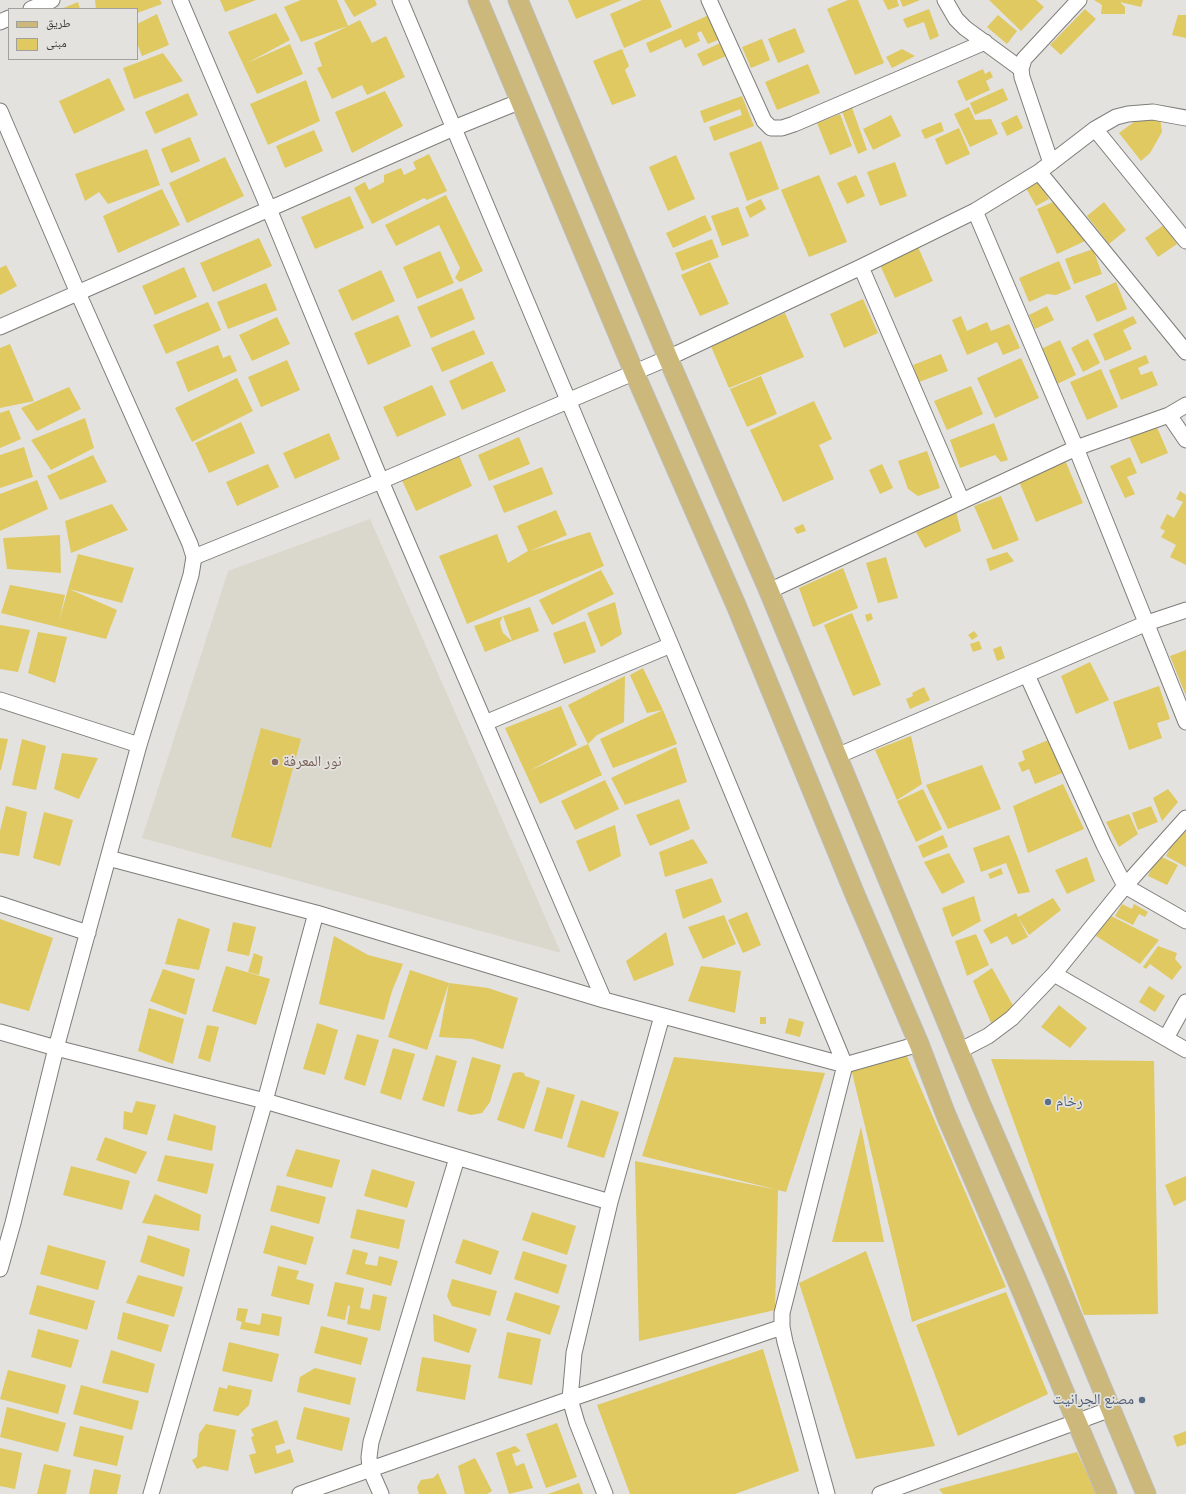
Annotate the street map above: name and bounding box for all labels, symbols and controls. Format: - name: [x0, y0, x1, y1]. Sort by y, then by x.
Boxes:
- legend: [8, 8, 138, 60]
- text: طريق: [46, 13, 71, 32]
- text: مبنى: [46, 33, 67, 52]
- place label: نور المعرفة: [283, 753, 342, 771]
- marker: نور المعرفة: [270, 757, 280, 767]
- place label: رخام: [1056, 1093, 1082, 1111]
- marker: رخام: [1043, 1097, 1053, 1107]
- place label: مصنع الجرانيت: [1053, 1391, 1134, 1409]
- marker: مصنع الجرانيت: [1137, 1395, 1147, 1405]

